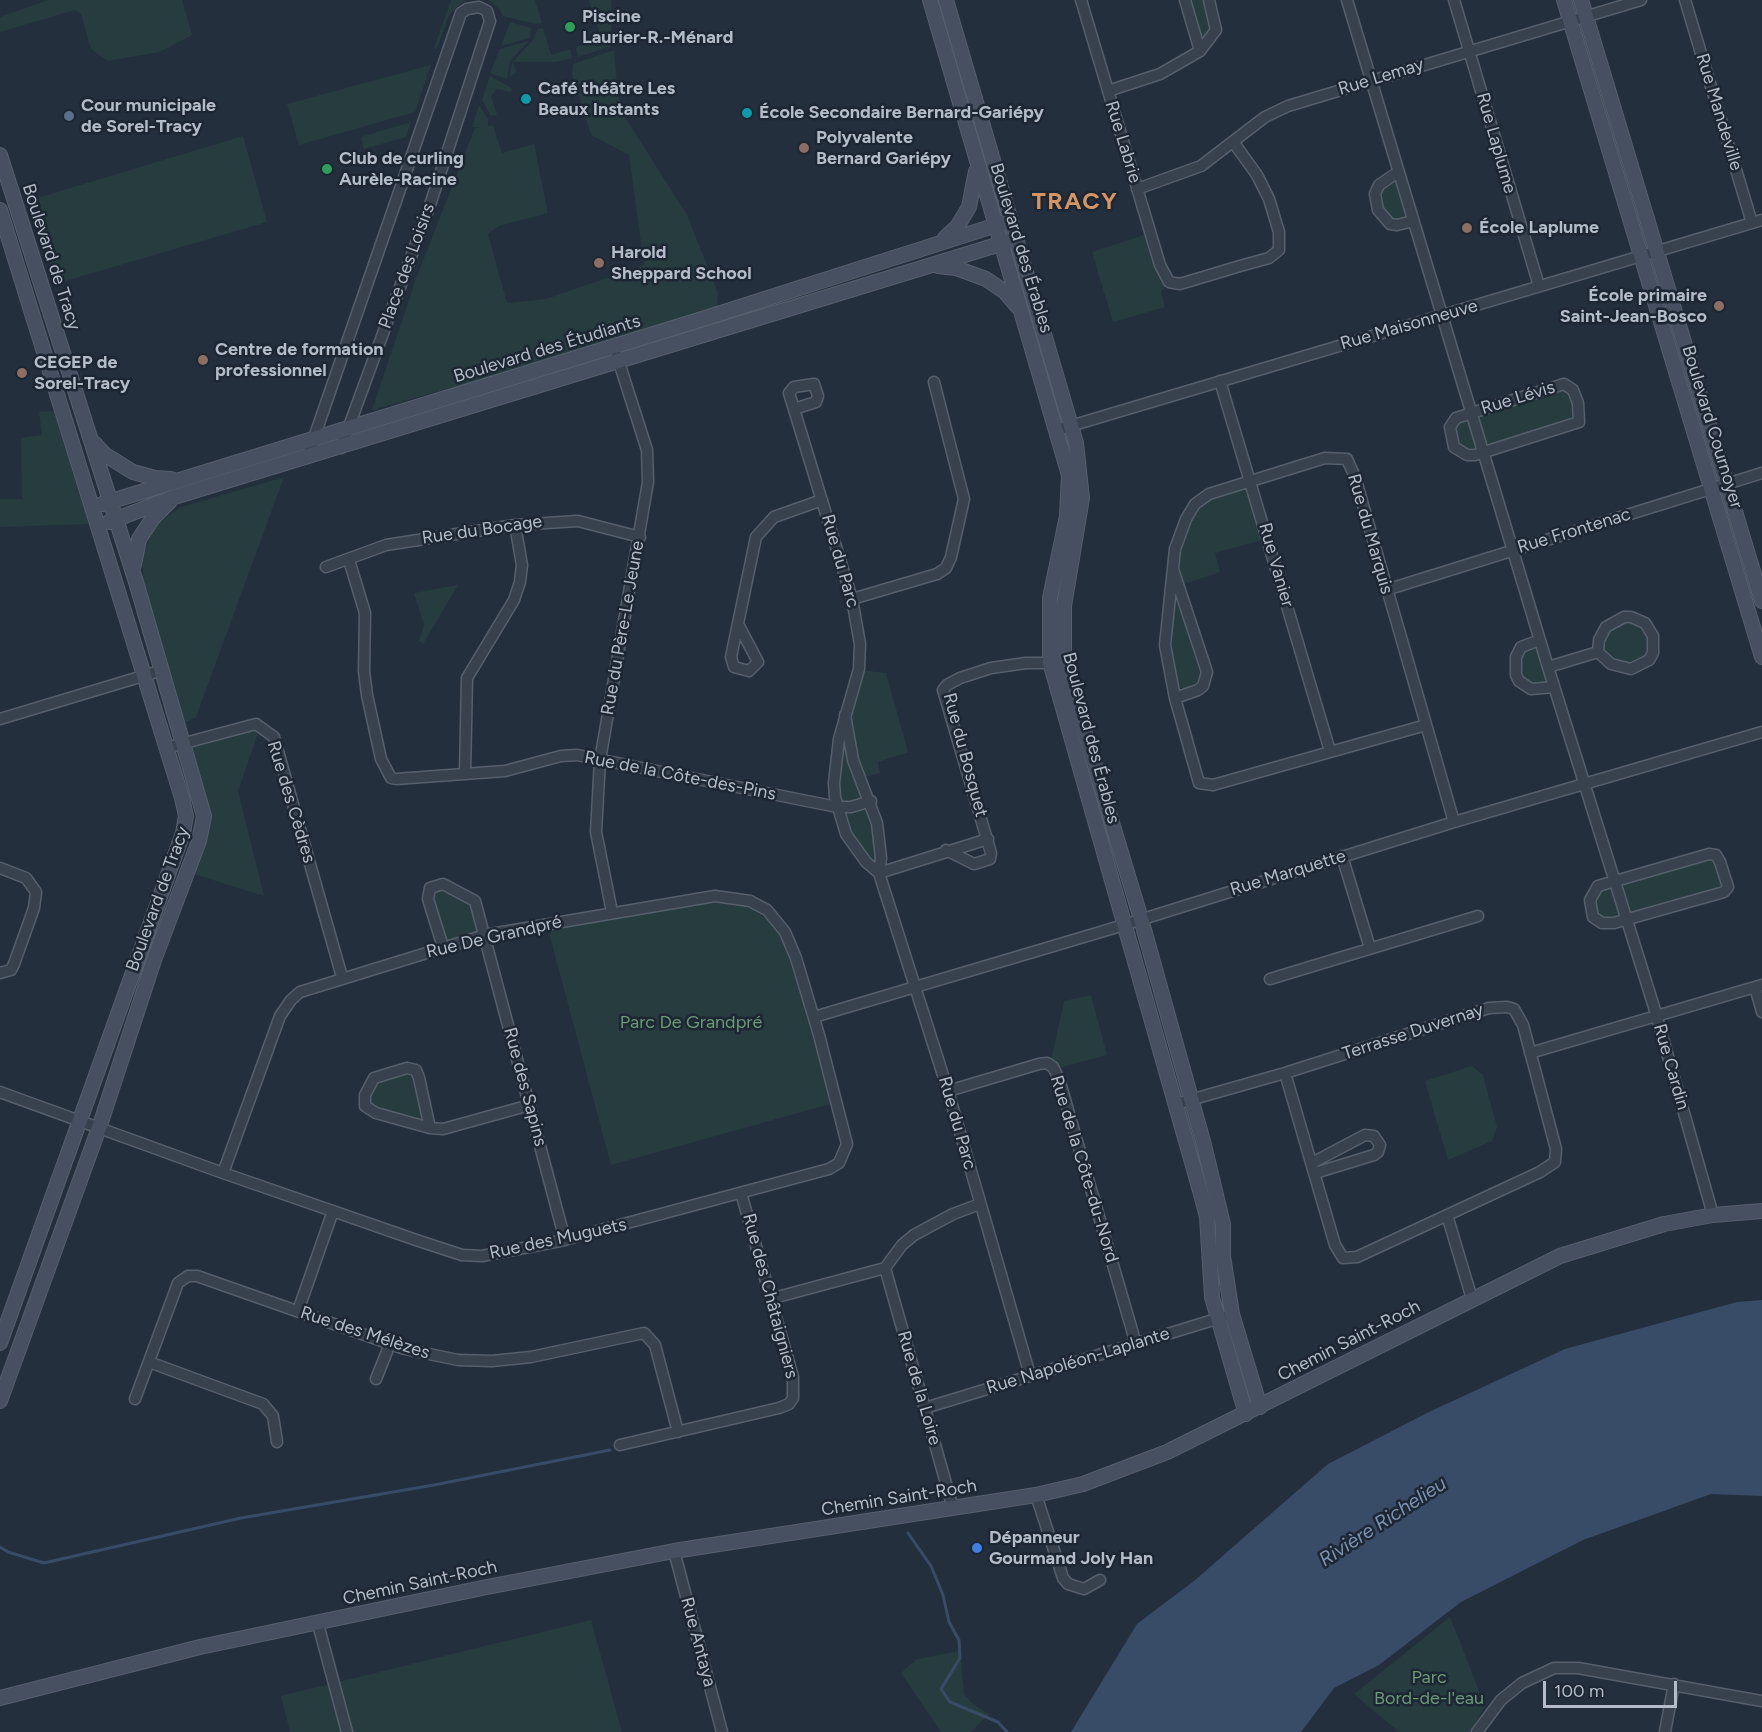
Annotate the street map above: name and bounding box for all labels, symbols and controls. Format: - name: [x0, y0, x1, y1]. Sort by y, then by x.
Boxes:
- place label: Piscine Laurier-R.-Ménard: [582, 6, 733, 48]
- marker: Piscine Laurier-R.-Ménard: [563, 20, 577, 34]
- street label: Rue Mandeville: [1691, 51, 1747, 173]
- street label: Rue Lemay: [1335, 54, 1427, 100]
- place label: Café théâtre Les Beaux Instants: [538, 78, 675, 121]
- street label: Rue Laplume: [1471, 90, 1521, 196]
- marker: Café théâtre Les Beaux Instants: [519, 92, 533, 106]
- place label: Cour municipale de Sorel-Tracy: [81, 95, 216, 138]
- street label: Rue Labrie: [1100, 98, 1146, 186]
- place label: École Secondaire Bernard-Gariépy: [759, 102, 1044, 124]
- marker: École Secondaire Bernard-Gariépy: [740, 106, 754, 120]
- marker: Cour municipale de Sorel-Tracy: [62, 109, 76, 123]
- place label: Polyvalente Bernard Gariépy: [816, 127, 951, 170]
- marker: Polyvalente Bernard Gariépy: [797, 141, 811, 155]
- place label: Club de curling Aurèle-Racine: [339, 148, 464, 190]
- street label: Boulevard des Érables: [985, 161, 1057, 335]
- marker: Club de curling Aurèle-Racine: [320, 162, 334, 176]
- street label: Boulevard de Tracy: [17, 181, 85, 333]
- district label: TRACY: [1032, 188, 1118, 216]
- street label: Place des Loisirs: [374, 200, 440, 332]
- place label: École Laplume: [1479, 217, 1599, 239]
- marker: École Laplume: [1460, 221, 1474, 235]
- place label: Harold Sheppard School: [611, 242, 752, 284]
- marker: Harold Sheppard School: [592, 256, 606, 270]
- place label: École primaire Saint-Jean-Bosco: [1560, 285, 1707, 328]
- street label: Rue Maisonneuve: [1338, 295, 1480, 355]
- marker: École primaire Saint-Jean-Bosco: [1712, 299, 1726, 313]
- street label: Boulevard des Étudiants: [451, 310, 643, 388]
- place label: Centre de formation professionnel: [215, 339, 384, 382]
- street label: Boulevard Cournoyer: [1677, 343, 1747, 511]
- place label: CEGEP de Sorel-Tracy: [34, 352, 130, 394]
- marker: Centre de formation professionnel: [196, 353, 210, 367]
- marker: CEGEP de Sorel-Tracy: [15, 366, 29, 380]
- street label: Rue Lévis: [1478, 376, 1558, 420]
- street label: Rue du Marquis: [1343, 471, 1397, 597]
- street label: Rue Frontenac: [1515, 504, 1633, 558]
- street label: Rue du Bocage: [420, 511, 544, 549]
- street label: Rue du Parc: [816, 512, 864, 610]
- street label: Rue Vanier: [1254, 520, 1298, 610]
- street label: Rue du Père-Le Jeune: [597, 539, 649, 717]
- street label: Boulevard des Érables: [1058, 650, 1124, 826]
- street label: Rue du Bosquet: [938, 691, 992, 819]
- street label: Rue des Cèdres: [262, 738, 320, 866]
- street label: Rue de la Côte-des-Pins: [582, 747, 778, 805]
- street label: Boulevard de Tracy: [122, 824, 194, 974]
- street label: Rue Marquette: [1228, 845, 1348, 901]
- street label: Rue De Grandpré: [424, 911, 564, 963]
- street label: Terrasse Duvernay: [1340, 999, 1486, 1065]
- park label: Parc De Grandpré: [620, 1012, 762, 1034]
- street label: Rue Cardin: [1648, 1021, 1694, 1113]
- street label: Rue des Sapins: [499, 1025, 551, 1149]
- street label: Rue de la Côte-du-Nord: [1045, 1073, 1123, 1265]
- street label: Rue du Parc: [933, 1074, 981, 1172]
- street label: Rue des Châtaigniers: [738, 1211, 802, 1381]
- street label: Rue des Muguets: [487, 1214, 629, 1264]
- street label: Chemin Saint-Roch: [1274, 1296, 1424, 1386]
- street label: Rue des Mélèzes: [298, 1302, 432, 1364]
- street label: Rue Napoléon-Laplante: [984, 1323, 1172, 1399]
- street label: Rue de la Loire: [892, 1328, 946, 1448]
- water label: Rivière Richelieu: [1315, 1472, 1451, 1572]
- street label: Chemin Saint-Roch: [820, 1475, 978, 1521]
- place label: Dépanneur Gourmand Joly Han: [989, 1527, 1153, 1570]
- marker: Dépanneur Gourmand Joly Han: [970, 1541, 984, 1555]
- street label: Chemin Saint-Roch: [341, 1556, 499, 1610]
- street label: Rue Antaya: [676, 1595, 720, 1689]
- park label: Parc Bord-de-l'eau: [1374, 1667, 1484, 1710]
- scale bar: [1546, 1669, 1680, 1707]
- text: 100 m: [1554, 1680, 1604, 1702]

